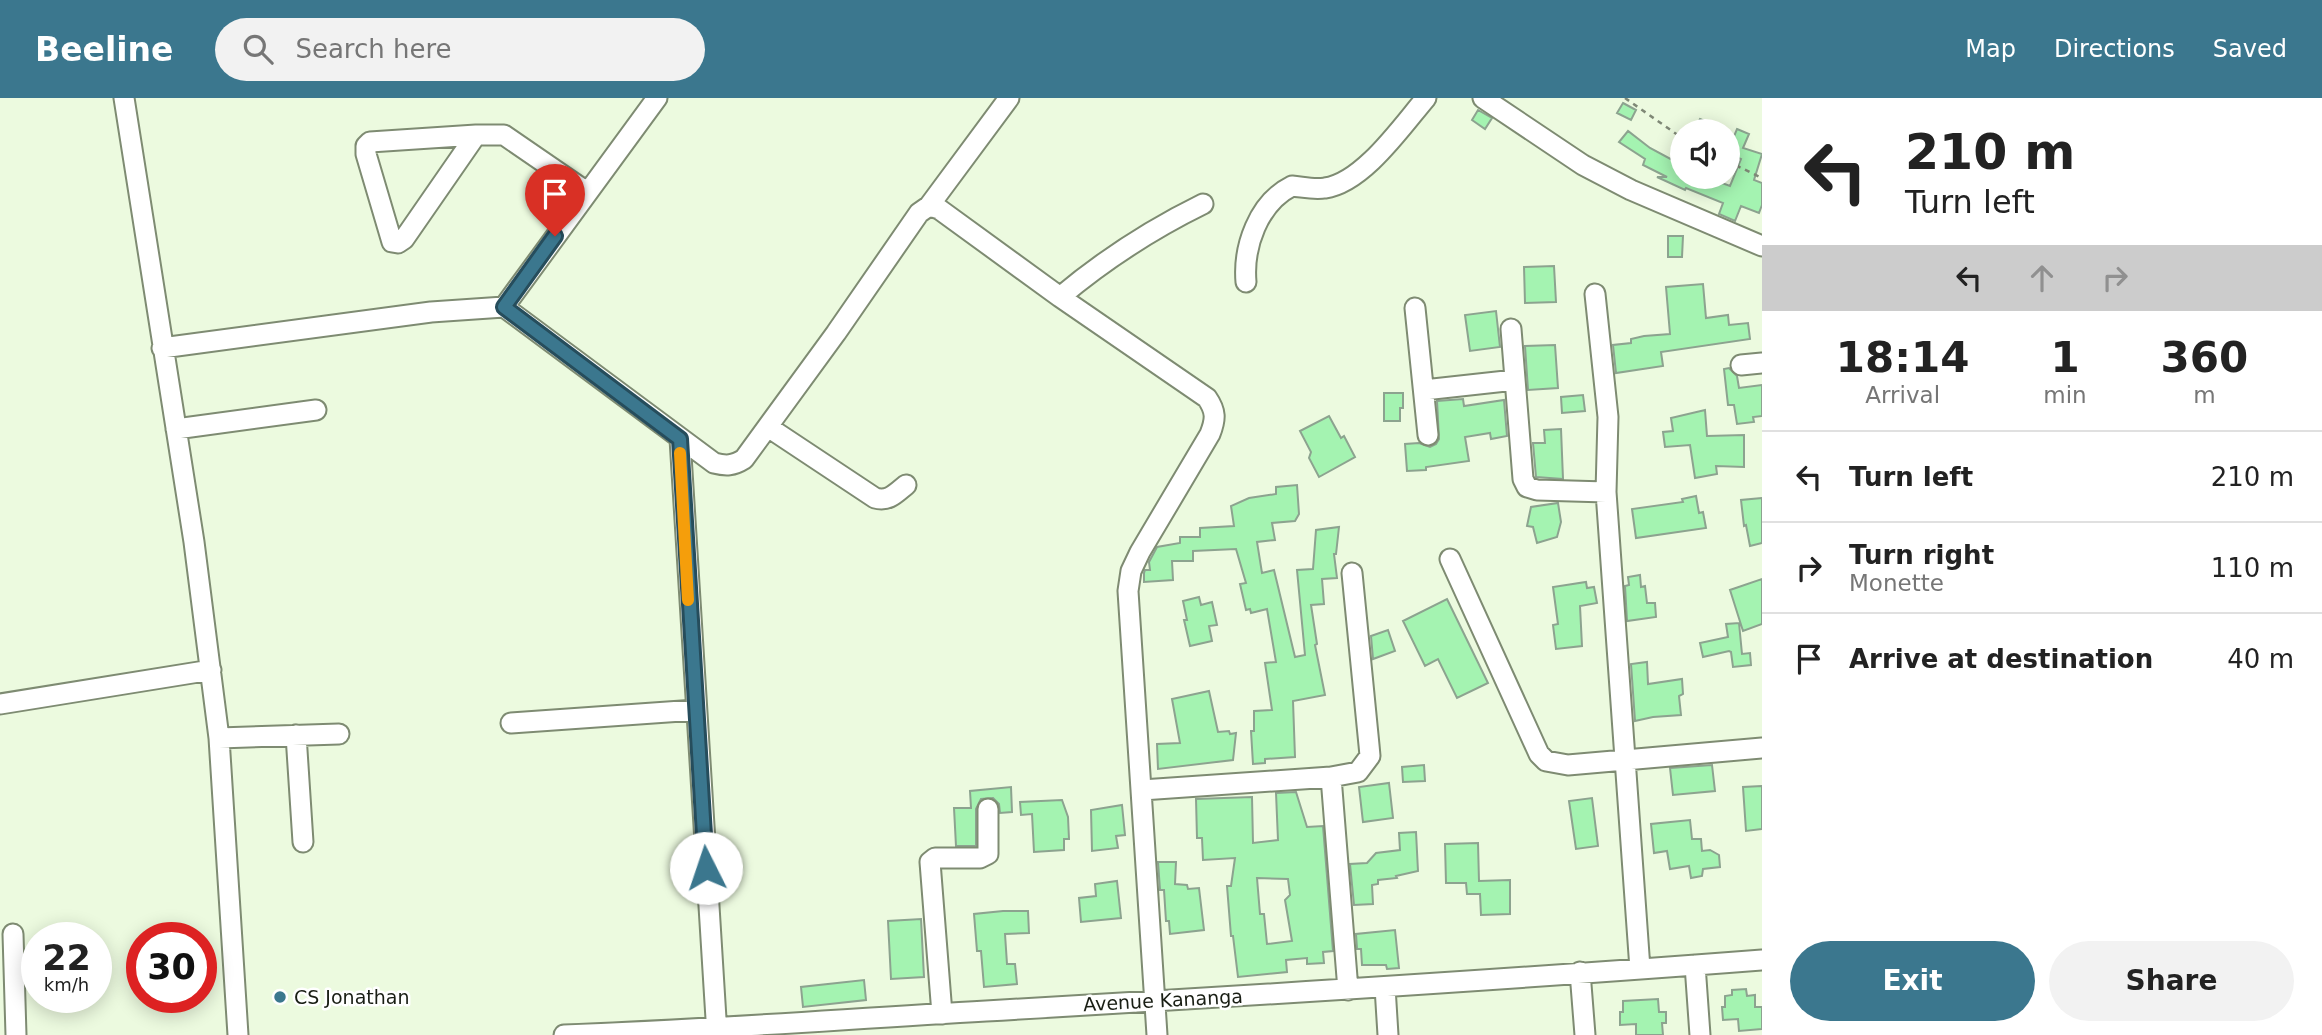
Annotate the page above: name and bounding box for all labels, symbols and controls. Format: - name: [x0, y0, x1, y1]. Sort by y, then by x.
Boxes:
- search box: [215, 18, 705, 81]
- text: Beeline: [35, 30, 173, 69]
- icon: search: [239, 30, 277, 68]
- text: Search here: [295, 34, 452, 64]
- text: Map: [1965, 35, 2016, 63]
- text: Directions: [2054, 35, 2175, 63]
- text: Saved: [2213, 35, 2287, 63]
- map controls: [1670, 119, 1740, 189]
- button: sound: [1670, 119, 1740, 189]
- text: 210 m: [1905, 124, 2075, 181]
- icon: left: [1790, 126, 1881, 217]
- pin: [525, 164, 585, 236]
- icon: arrive: [536, 175, 574, 213]
- text: Turn left: [1905, 183, 2035, 221]
- icon: left: [1950, 259, 1988, 297]
- icon: ahead: [2023, 259, 2061, 297]
- icon: right: [2096, 259, 2134, 297]
- text: 18:14: [1836, 333, 1970, 382]
- text: 1: [2050, 333, 2080, 382]
- text: 360: [2161, 333, 2248, 382]
- text: Arrival: [1865, 382, 1940, 408]
- text: min: [2043, 382, 2087, 408]
- text: m: [2193, 382, 2216, 408]
- icon: left: [1790, 458, 1828, 496]
- text: Turn left: [1849, 462, 1973, 492]
- text: 210 m: [2211, 462, 2294, 492]
- text: Turn right: [1849, 540, 1994, 570]
- icon: right: [1790, 549, 1828, 587]
- text: 110 m: [2211, 553, 2294, 583]
- text: Monette: [1849, 570, 1944, 596]
- icon: arrive: [1790, 640, 1828, 678]
- text: Arrive at destination: [1849, 644, 2153, 674]
- text: 40 m: [2227, 644, 2294, 674]
- position arrow: [669, 831, 743, 905]
- speed limit sign: 30: [126, 922, 217, 1013]
- text: 22: [42, 938, 91, 978]
- button: Exit: [1790, 941, 2035, 1021]
- button: Share: [2049, 941, 2294, 1021]
- text: km/h: [44, 974, 89, 995]
- street label: Avenue Kananga: [1083, 985, 1243, 1015]
- place label: CS Jonathan: [294, 986, 409, 1008]
- marker: CS Jonathan: [272, 989, 288, 1005]

